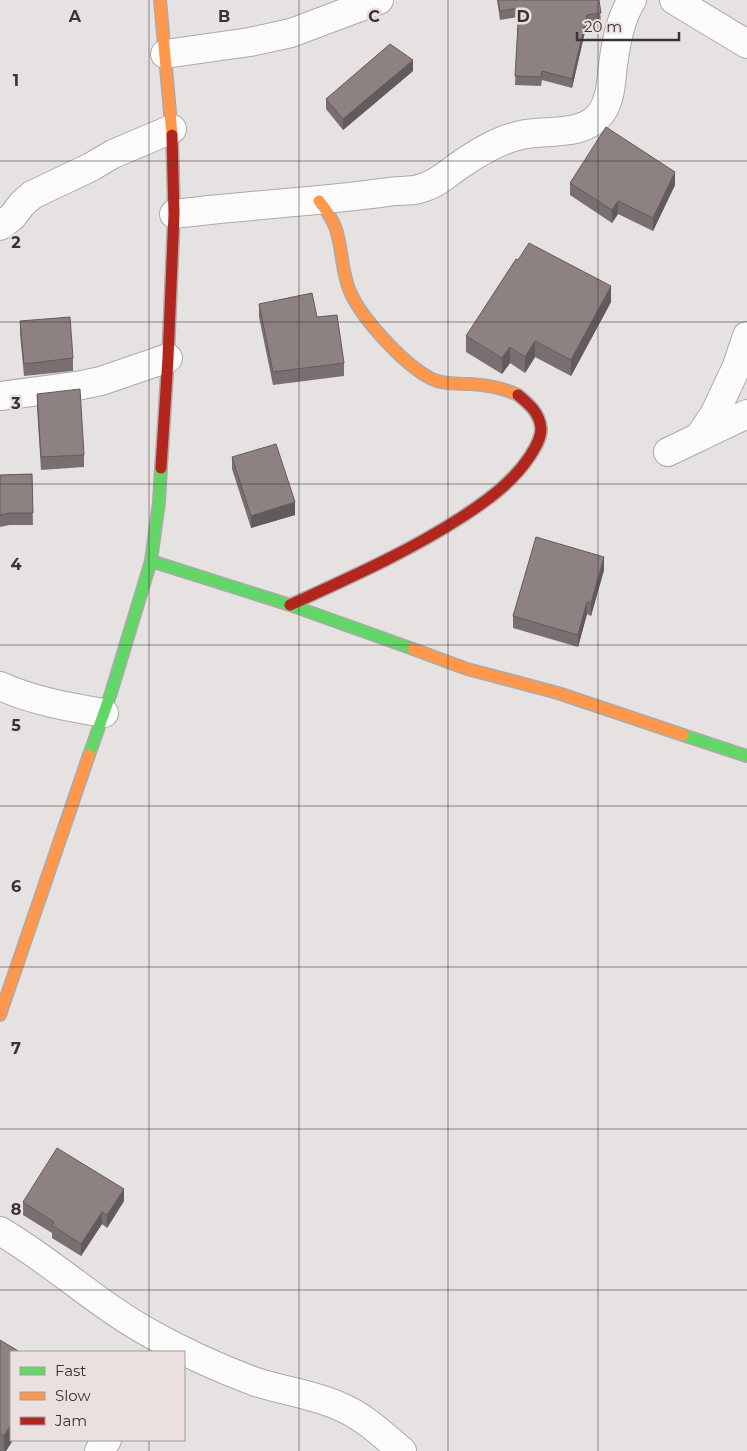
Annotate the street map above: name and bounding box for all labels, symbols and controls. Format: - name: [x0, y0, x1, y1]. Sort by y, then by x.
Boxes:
- text: A: [68, 7, 82, 26]
- text: B: [218, 7, 230, 26]
- text: C: [368, 7, 380, 26]
- text: D: [516, 7, 530, 26]
- scale bar: [577, 10, 680, 42]
- text: 20 m: [584, 17, 622, 36]
- text: 1: [13, 71, 19, 90]
- text: 2: [11, 233, 21, 252]
- text: 3: [10, 394, 21, 413]
- text: 4: [10, 555, 22, 574]
- text: 5: [11, 716, 21, 735]
- text: 6: [11, 877, 21, 896]
- text: 7: [11, 1039, 21, 1058]
- text: 8: [11, 1200, 21, 1219]
- legend: [10, 1351, 185, 1441]
- text: Fast: [55, 1361, 86, 1380]
- text: Slow: [55, 1386, 91, 1405]
- text: Jam: [54, 1411, 87, 1430]

